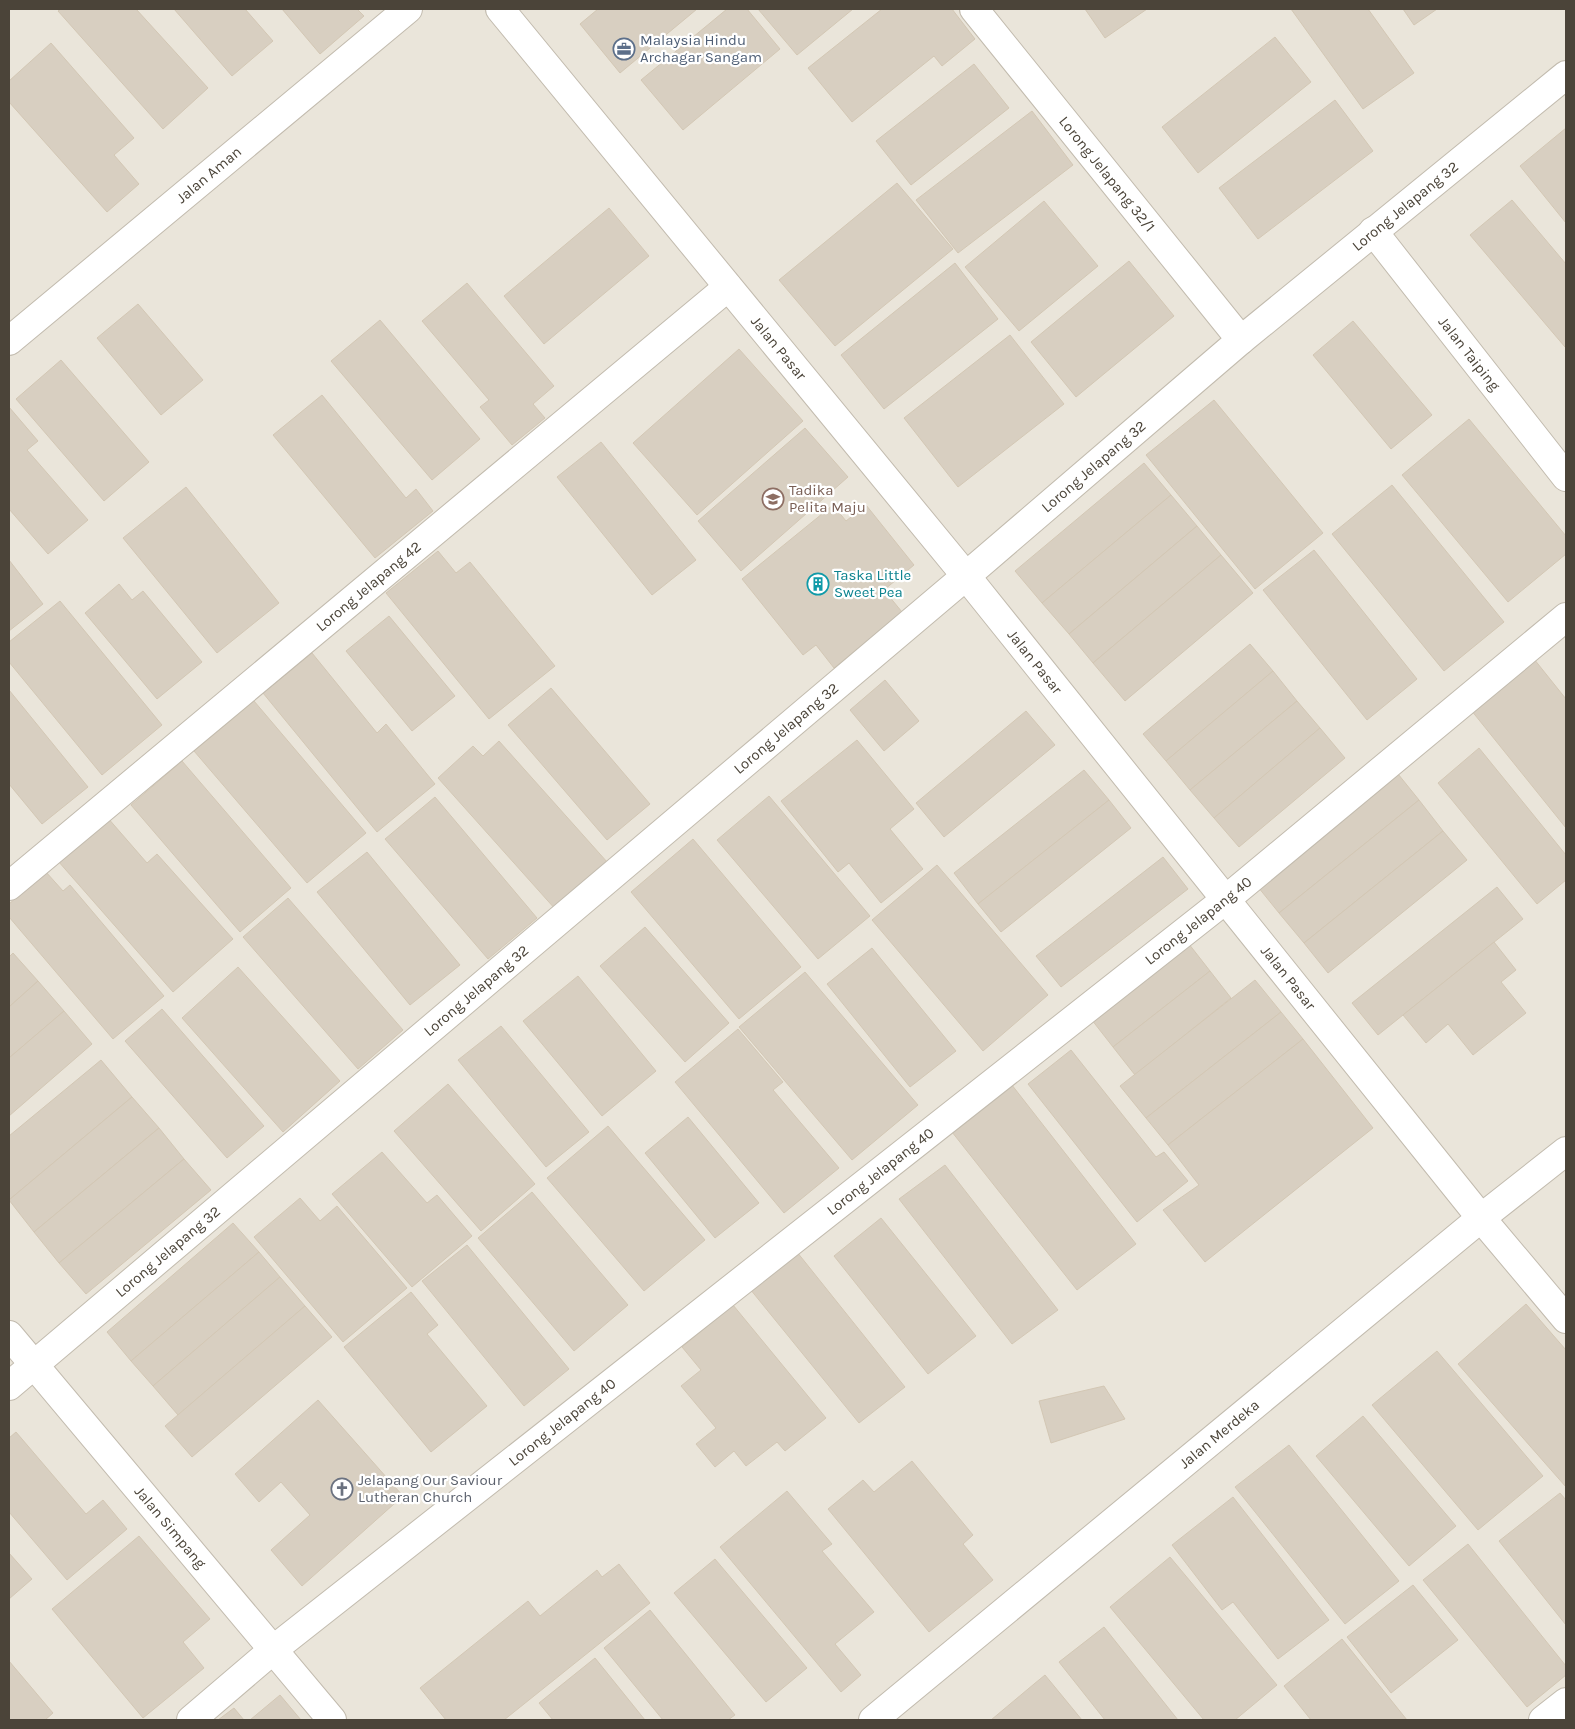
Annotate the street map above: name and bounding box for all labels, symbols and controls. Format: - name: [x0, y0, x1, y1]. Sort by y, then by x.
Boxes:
- place label: Malaysia Hindu Archagar Sangam: [640, 31, 762, 66]
- office icon: Malaysia Hindu Archagar Sangam: [612, 37, 636, 61]
- street label: Lorong Jelapang 32/1: [1055, 113, 1159, 235]
- street label: Jalan Aman: [173, 142, 245, 207]
- street label: Lorong Jelapang 32: [1348, 157, 1462, 255]
- street label: Jalan Pasar: [747, 312, 811, 384]
- street label: Jalan Taiping: [1435, 313, 1504, 395]
- street label: Lorong Jelapang 32: [1038, 417, 1150, 516]
- place label: Tadika Pelita Maju: [789, 481, 866, 516]
- school or university icon: Tadika Pelita Maju: [761, 487, 785, 511]
- street label: Lorong Jelapang 42: [312, 537, 425, 635]
- place label: Taska Little Sweet Pea: [834, 566, 911, 601]
- building icon: Taska Little Sweet Pea: [806, 572, 830, 596]
- street label: Jalan Pasar: [1004, 626, 1067, 698]
- street label: Lorong Jelapang 32: [730, 679, 842, 778]
- street label: Lorong Jelapang 40: [1141, 873, 1255, 969]
- street label: Lorong Jelapang 32: [420, 941, 532, 1040]
- street label: Jalan Pasar: [1257, 942, 1320, 1014]
- street label: Lorong Jelapang 40: [823, 1124, 938, 1219]
- street label: Lorong Jelapang 32: [112, 1202, 224, 1301]
- street label: Lorong Jelapang 40: [505, 1374, 619, 1470]
- street label: Jalan Merdeka: [1175, 1396, 1263, 1472]
- place label: Jelapang Our Saviour Lutheran Church: [358, 1471, 503, 1506]
- church icon: Jelapang Our Saviour Lutheran Church: [330, 1477, 354, 1501]
- street label: Jalan Simpang: [131, 1483, 210, 1572]

